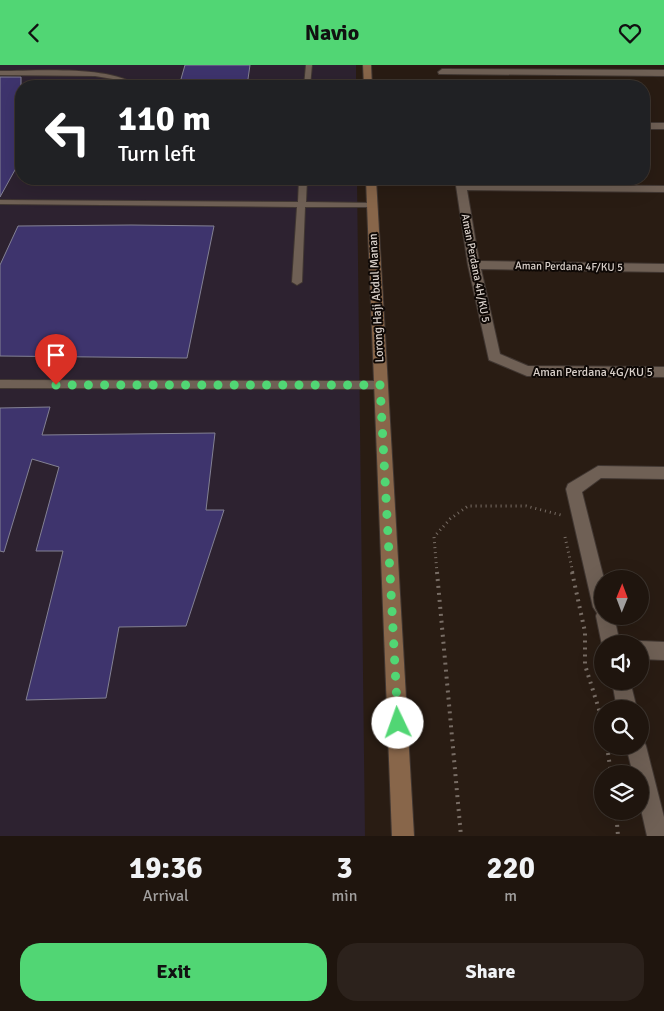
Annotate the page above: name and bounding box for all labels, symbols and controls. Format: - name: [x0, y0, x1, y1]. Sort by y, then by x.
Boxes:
- icon: back: [20, 19, 48, 47]
- text: Navio: [305, 19, 359, 46]
- icon: heart: [616, 19, 644, 47]
- text: 110 m: [118, 97, 211, 140]
- icon: left: [35, 100, 100, 165]
- text: Turn left: [118, 140, 196, 167]
- street label: Aman Perdana 4H/KU 5: [459, 213, 492, 324]
- street label: Lorong Haji Abdul Manan: [366, 233, 387, 363]
- street label: Aman Perdana 4F/KU 5: [515, 259, 623, 274]
- pin: [35, 334, 77, 385]
- icon: arrive: [42, 341, 70, 369]
- street label: Aman Perdana 4G/KU 5: [533, 365, 653, 380]
- north arrow: [594, 570, 649, 625]
- map controls: [594, 570, 649, 820]
- button: sound: [594, 635, 649, 690]
- position arrow: [371, 696, 423, 748]
- button: search: [594, 700, 649, 755]
- button: layers: [594, 765, 649, 820]
- text: 19:36: [129, 850, 203, 887]
- text: 3: [336, 850, 353, 887]
- text: 220: [486, 850, 535, 887]
- text: Arrival: [143, 886, 189, 906]
- text: min: [332, 886, 357, 906]
- text: m: [504, 886, 517, 906]
- button: Exit: [20, 943, 327, 1001]
- button: Share: [337, 943, 644, 1001]

